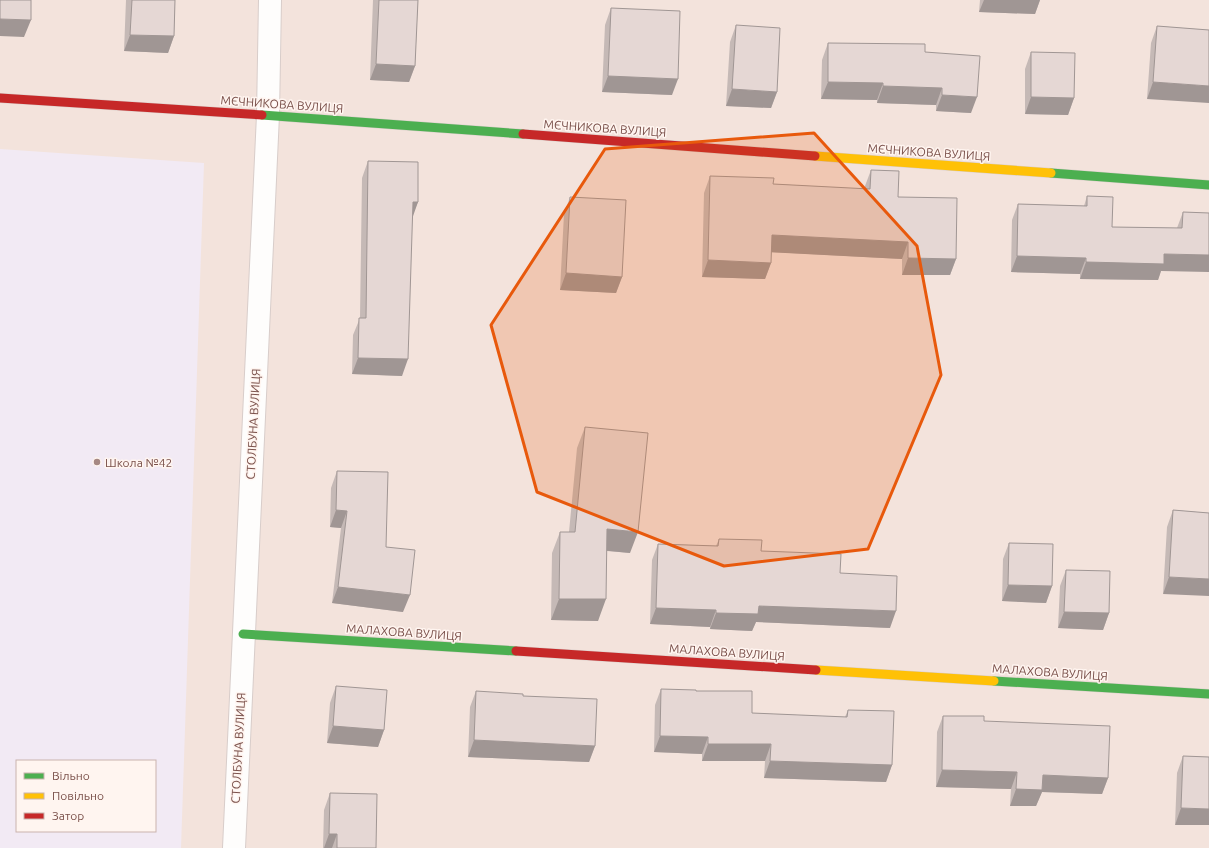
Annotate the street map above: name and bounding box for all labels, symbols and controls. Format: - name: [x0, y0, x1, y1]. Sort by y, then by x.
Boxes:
- street label: МЄЧНИКОВА ВУЛИЦЯ: [220, 93, 344, 115]
- street label: МЄЧНИКОВА ВУЛИЦЯ: [543, 117, 667, 139]
- street label: МЄЧНИКОВА ВУЛИЦЯ: [867, 141, 991, 163]
- street label: СТОЛБУНА ВУЛИЦЯ: [244, 368, 262, 480]
- place label: Школа №42: [105, 456, 172, 469]
- marker: Школа №42: [92, 457, 102, 467]
- street label: МАЛАХОВА ВУЛИЦЯ: [346, 621, 462, 643]
- street label: МАЛАХОВА ВУЛИЦЯ: [669, 641, 785, 663]
- street label: МАЛАХОВА ВУЛИЦЯ: [992, 661, 1108, 683]
- street label: СТОЛБУНА ВУЛИЦЯ: [229, 692, 247, 804]
- legend: [16, 760, 156, 832]
- text: Вільно: [52, 769, 90, 782]
- text: Повільно: [52, 789, 104, 802]
- text: Затор: [52, 809, 84, 822]

